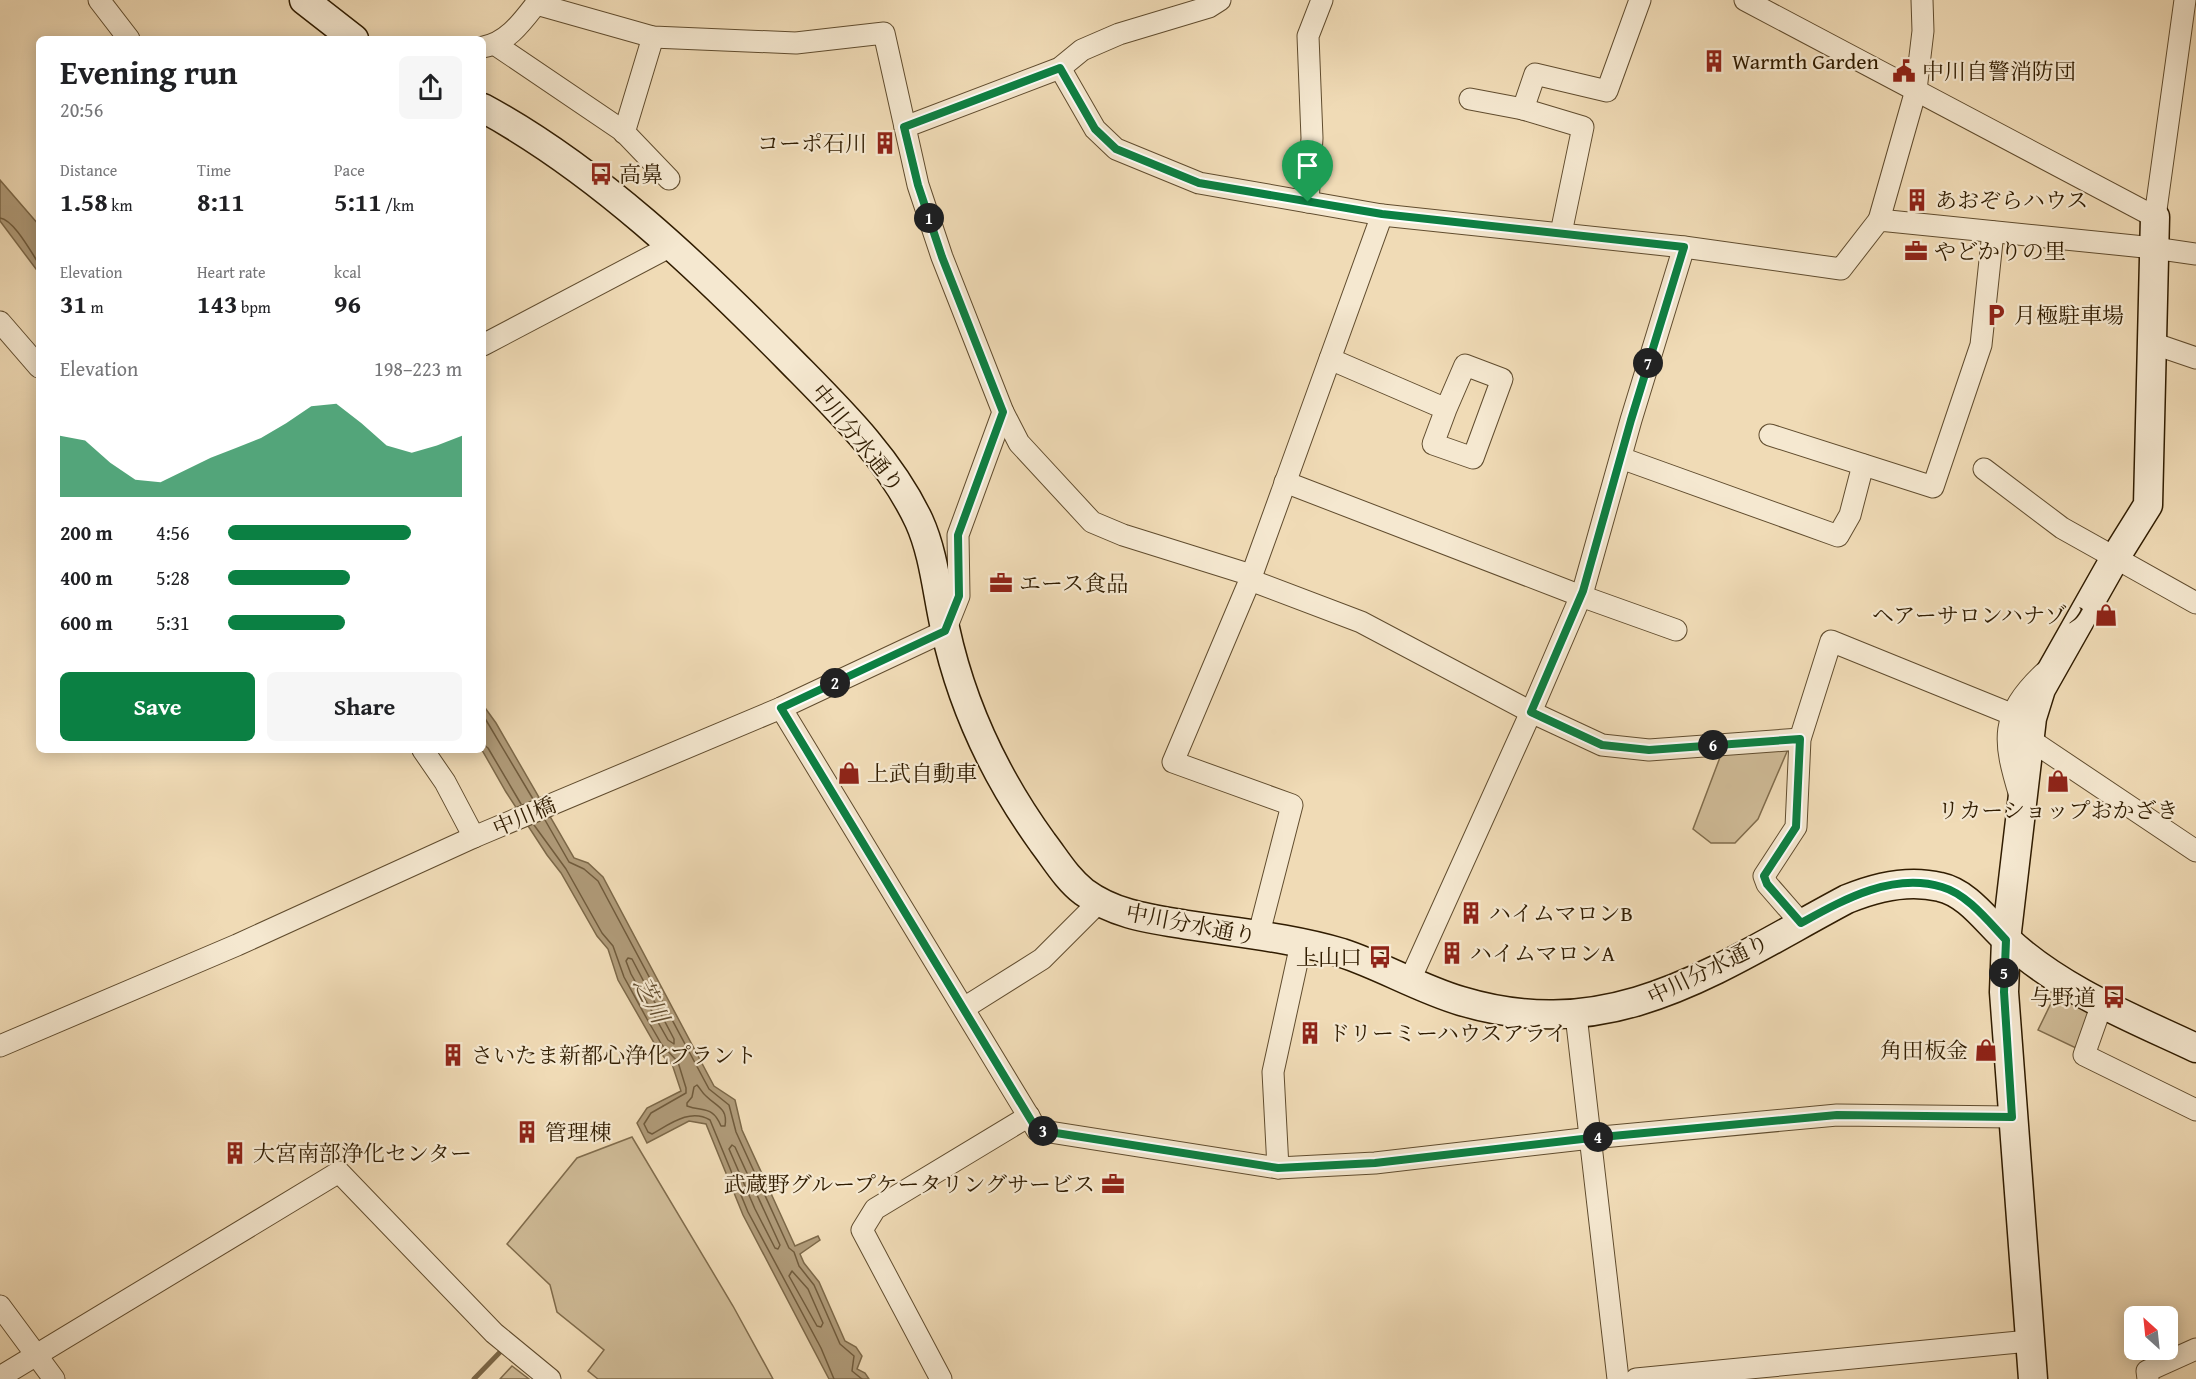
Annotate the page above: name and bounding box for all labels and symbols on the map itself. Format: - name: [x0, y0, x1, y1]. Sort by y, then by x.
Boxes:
- place label: Warmth Garden: [1732, 45, 1880, 77]
- building icon: Warmth Garden: [1701, 48, 1727, 74]
- place label: 中川自警消防団: [1922, 55, 2076, 87]
- public building icon: 中川自警消防団: [1891, 58, 1917, 84]
- place label: コーポ石川: [757, 127, 867, 159]
- building icon: コーポ石川: [872, 130, 898, 156]
- pin: [1282, 140, 1333, 202]
- place label: 高鼻: [619, 158, 663, 190]
- bus stop icon: 高鼻: [588, 161, 614, 187]
- place label: あおぞらハウス: [1935, 184, 2088, 216]
- building icon: あおぞらハウス: [1904, 187, 1930, 213]
- pin: 1: [914, 203, 944, 233]
- place label: やどかりの里: [1934, 235, 2066, 267]
- office icon: やどかりの里: [1903, 238, 1929, 264]
- place label: 月極駐車場: [2014, 299, 2124, 331]
- parking icon: 月極駐車場: [1983, 302, 2009, 328]
- pin: 7: [1633, 348, 1663, 378]
- street label: 中川分水通り: [804, 377, 912, 499]
- place label: エース食品: [1019, 567, 1128, 599]
- office icon: エース食品: [988, 570, 1014, 596]
- place label: ヘアーサロンハナゾノ: [1872, 599, 2088, 631]
- shop icon: ヘアーサロンハナゾノ: [2093, 602, 2119, 628]
- pin: 2: [820, 668, 850, 698]
- pin: 6: [1698, 730, 1728, 760]
- place label: 上武自動車: [867, 757, 977, 789]
- shop icon: 上武自動車: [836, 760, 862, 786]
- shop icon: リカーショップおかざき: [2045, 768, 2071, 794]
- street label: 中川橋: [487, 788, 561, 844]
- place label: リカーショップおかざき: [1938, 794, 2178, 826]
- street label: 中川分水通り: [1123, 896, 1259, 952]
- place label: ハイムマロンB: [1489, 897, 1633, 929]
- building icon: ハイムマロンB: [1458, 900, 1484, 926]
- street label: 中川分水通り: [1642, 926, 1774, 1012]
- place label: ハイムマロンA: [1470, 937, 1616, 969]
- building icon: ハイムマロンA: [1439, 940, 1465, 966]
- place label: 上山口: [1296, 941, 1362, 973]
- bus stop icon: 上山口: [1367, 944, 1393, 970]
- pin: 5: [1989, 958, 2019, 988]
- water label: 芝川: [625, 970, 679, 1032]
- place label: 与野道: [2030, 981, 2096, 1013]
- bus stop icon: 与野道: [2101, 984, 2127, 1010]
- place label: ドリーミーハウスアライ: [1328, 1017, 1568, 1049]
- building icon: ドリーミーハウスアライ: [1297, 1020, 1323, 1046]
- place label: 角田板金: [1880, 1034, 1968, 1066]
- shop icon: 角田板金: [1973, 1037, 1999, 1063]
- place label: さいたま新都心浄化プラント: [471, 1039, 757, 1071]
- building icon: さいたま新都心浄化プラント: [440, 1042, 466, 1068]
- place label: 管理棟: [545, 1116, 611, 1148]
- pin: 3: [1028, 1116, 1058, 1146]
- building icon: 管理棟: [514, 1119, 540, 1145]
- pin: 4: [1583, 1122, 1613, 1152]
- place label: 大宮南部浄化センター: [253, 1137, 472, 1169]
- building icon: 大宮南部浄化センター: [222, 1140, 248, 1166]
- place label: 武蔵野グループケータリングサービス: [724, 1168, 1095, 1200]
- office icon: 武蔵野グループケータリングサービス: [1100, 1171, 1126, 1197]
- north arrow: [2124, 1306, 2178, 1360]

